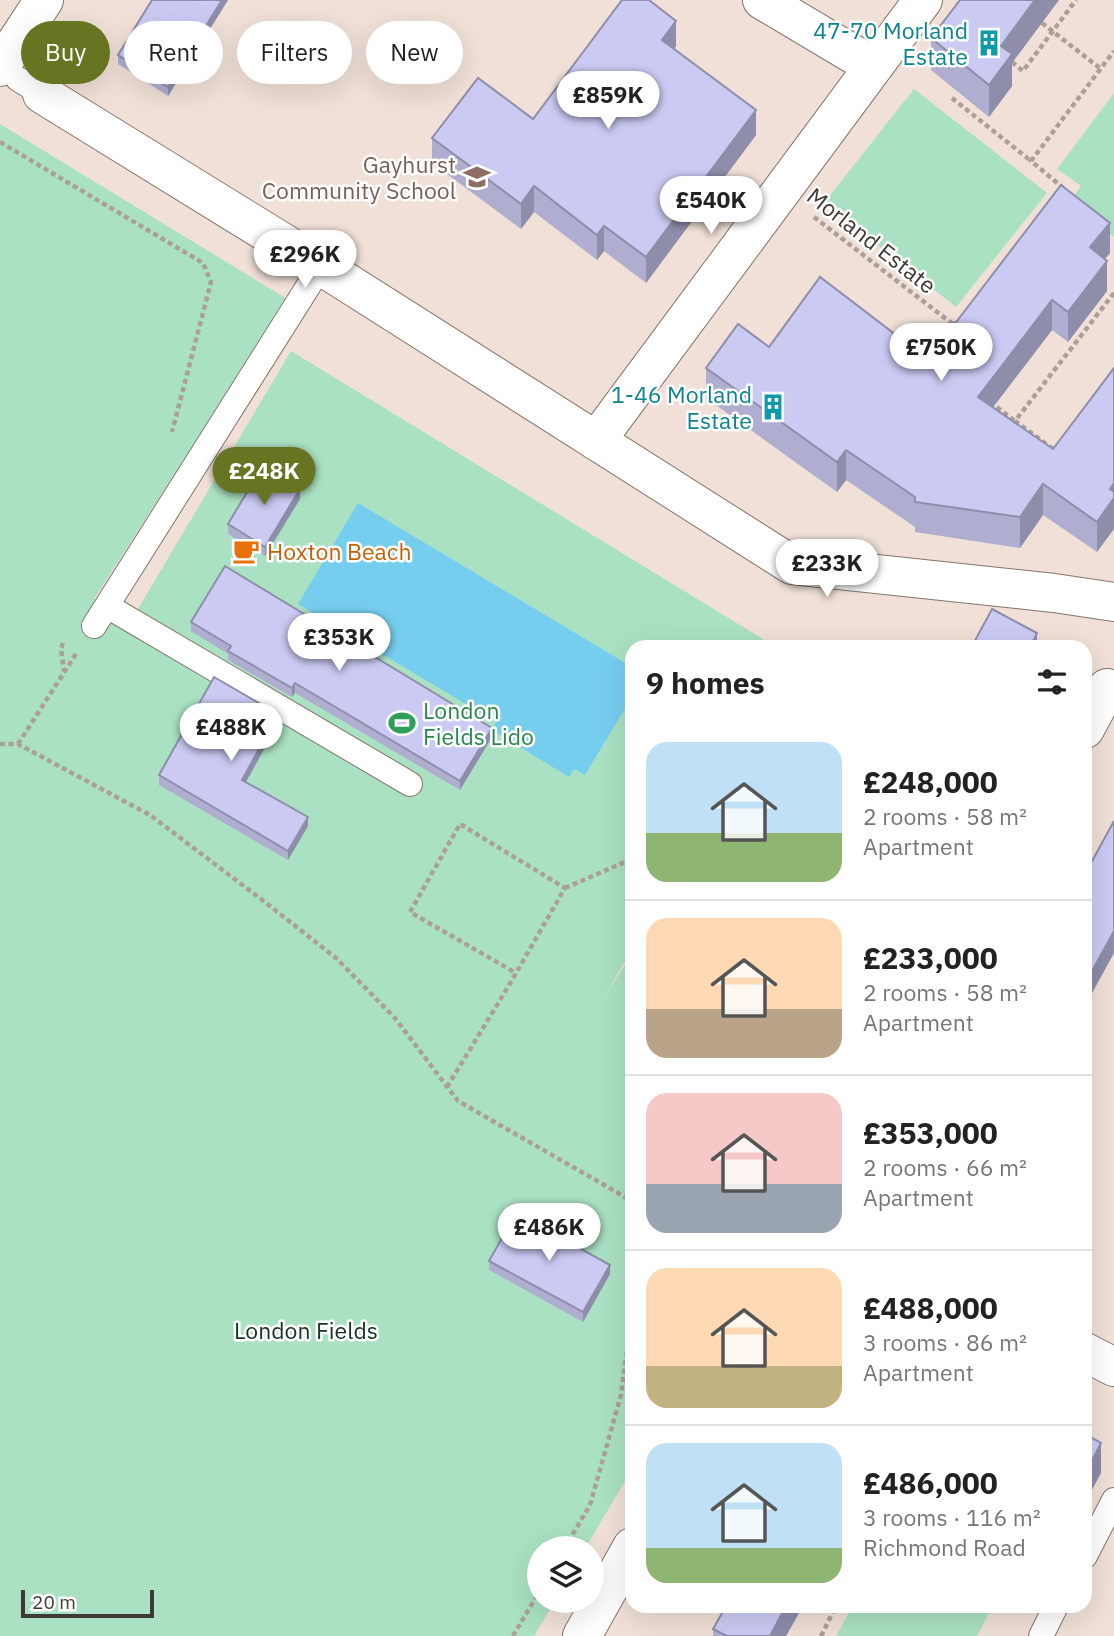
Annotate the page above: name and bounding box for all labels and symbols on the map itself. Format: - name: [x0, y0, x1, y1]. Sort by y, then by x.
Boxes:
- place label: 47-70 Morland Estate: [813, 15, 968, 71]
- building icon: 47-70 Morland Estate: [974, 28, 1004, 58]
- pin: £859K: [559, 72, 657, 131]
- place label: Gayhurst Community School: [262, 149, 456, 205]
- school or university icon: Gayhurst Community School: [462, 162, 492, 192]
- pin: £540K: [662, 176, 760, 236]
- street label: Morland Estate: [801, 180, 943, 300]
- pin: £296K: [256, 230, 354, 290]
- pin: £750K: [892, 324, 990, 383]
- place label: 1-46 Morland Estate: [611, 379, 752, 435]
- building icon: 1-46 Morland Estate: [758, 392, 788, 422]
- pin: £248K: [215, 448, 313, 507]
- cafe icon: Hoxton Beach: [231, 536, 261, 566]
- place label: Hoxton Beach: [267, 536, 411, 566]
- pin: £233K: [778, 540, 876, 599]
- pin: £353K: [290, 614, 388, 673]
- place label: London Fields Lido: [423, 695, 534, 751]
- pin: £488K: [182, 704, 280, 763]
- sports icon: London Fields Lido: [387, 708, 417, 738]
- pin: £486K: [500, 1204, 598, 1263]
- park label: London Fields: [234, 1315, 378, 1345]
- scale bar: [21, 1587, 154, 1619]

